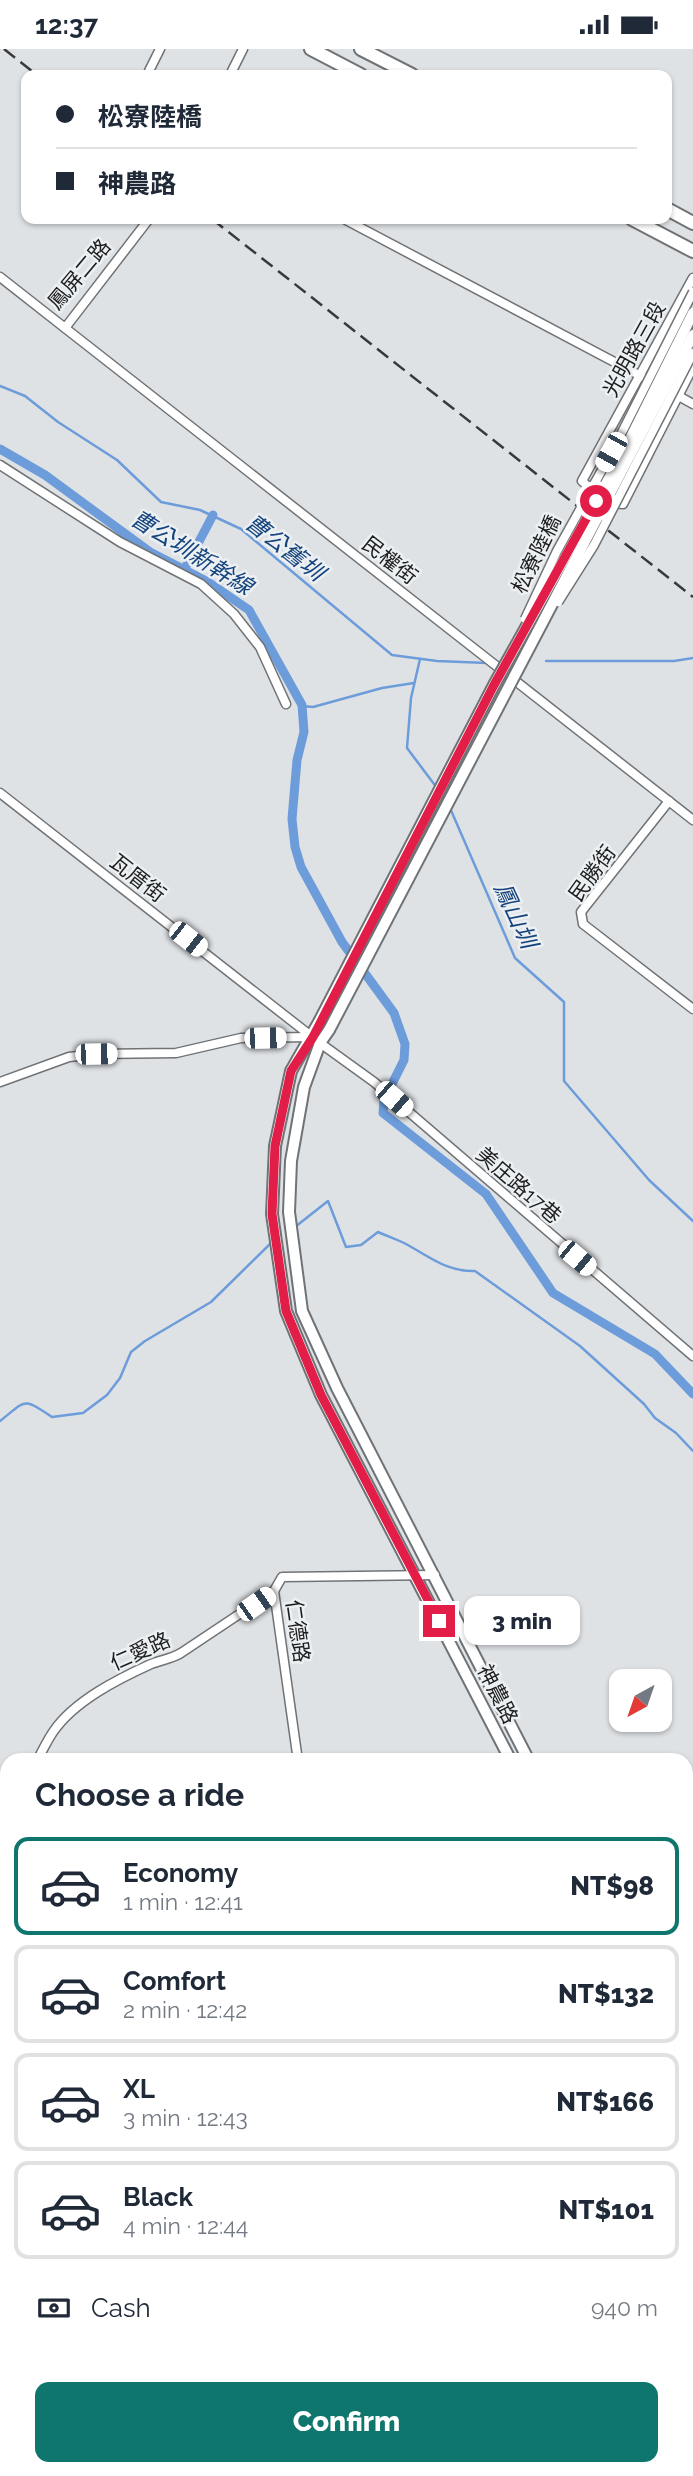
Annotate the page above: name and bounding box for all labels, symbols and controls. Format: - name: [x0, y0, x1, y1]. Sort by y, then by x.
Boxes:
- text: 12:37: [35, 10, 98, 40]
- text: 松寮陸橋: [98, 102, 202, 132]
- text: 神農路: [98, 169, 176, 199]
- street label: 鳳屏二路: [42, 234, 116, 314]
- street label: 光明路三段: [598, 297, 670, 401]
- car: [592, 429, 631, 475]
- route start: [580, 485, 612, 517]
- water label: 曹公圳新幹線: [126, 504, 260, 602]
- water label: 曹公舊圳: [240, 508, 332, 588]
- street label: 松寮陸橋: [506, 511, 566, 597]
- street label: 民權街: [357, 531, 423, 589]
- street label: 民勝街: [563, 840, 621, 906]
- street label: 瓦厝街: [105, 849, 171, 907]
- water label: 鳳山圳: [489, 878, 544, 955]
- car: [165, 918, 212, 960]
- car: [244, 1027, 287, 1049]
- car: [75, 1043, 118, 1065]
- car: [372, 1077, 417, 1121]
- street label: 美庄路17巷: [472, 1141, 566, 1229]
- car: [555, 1236, 600, 1280]
- car: [233, 1583, 280, 1625]
- callout: 3 min: [464, 1597, 579, 1645]
- street label: 仁德路: [281, 1598, 315, 1664]
- route end: [423, 1605, 455, 1637]
- text: 3 min: [492, 1607, 552, 1634]
- street label: 仁愛路: [106, 1627, 174, 1675]
- street label: 神農路: [473, 1660, 523, 1728]
- north arrow: [609, 1669, 672, 1733]
- map controls: [609, 1669, 672, 1732]
- text: Choose a ride: [35, 1776, 244, 1813]
- icon: car: [39, 1855, 102, 1918]
- text: Economy: [123, 1858, 238, 1888]
- text: NT$98: [570, 1871, 654, 1901]
- text: 1 min · 12:41: [123, 1888, 243, 1915]
- icon: car: [39, 1963, 102, 2026]
- text: Comfort: [123, 1966, 226, 1996]
- text: NT$132: [558, 1979, 654, 2009]
- text: 2 min · 12:42: [123, 1996, 247, 2023]
- icon: car: [39, 2071, 102, 2134]
- text: XL: [123, 2074, 155, 2104]
- text: NT$166: [556, 2087, 654, 2117]
- text: 3 min · 12:43: [123, 2104, 248, 2131]
- icon: car: [39, 2179, 102, 2242]
- text: Black: [123, 2182, 193, 2212]
- text: NT$101: [559, 2195, 654, 2225]
- text: 4 min · 12:44: [123, 2212, 248, 2239]
- icon: cash: [35, 2289, 73, 2327]
- text: Cash: [91, 2293, 151, 2323]
- text: 940 m: [591, 2294, 658, 2321]
- button: Confirm: [35, 2382, 658, 2462]

